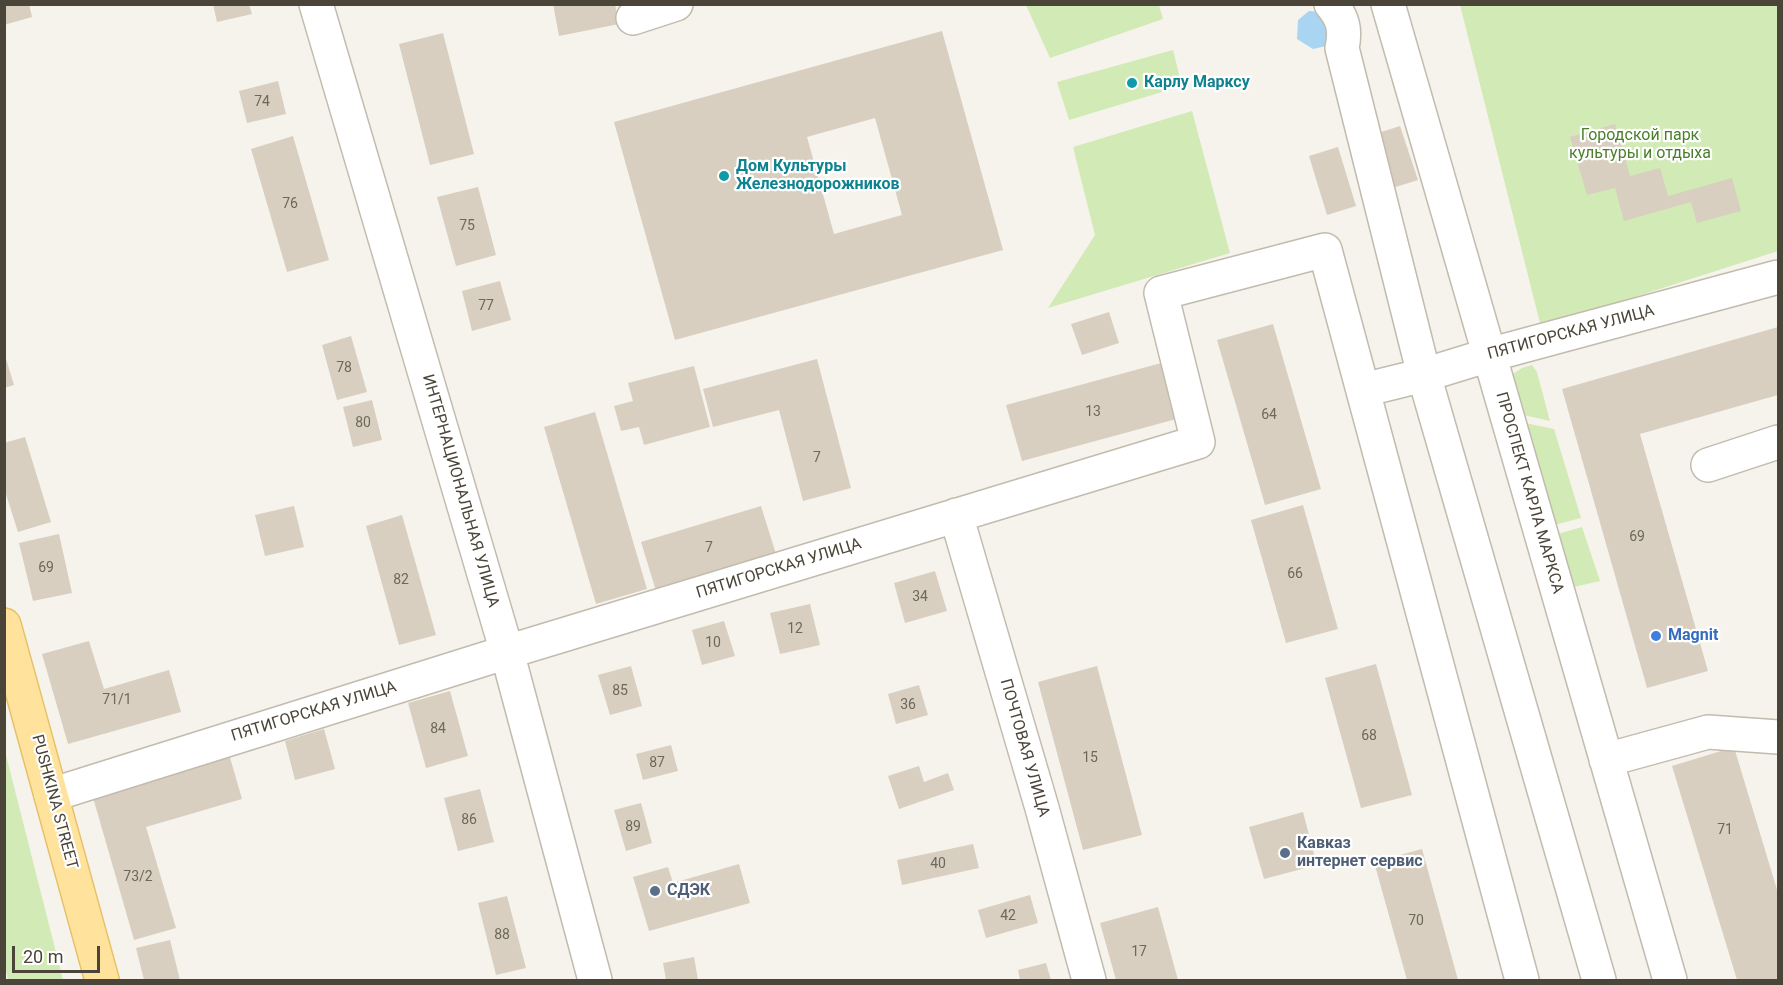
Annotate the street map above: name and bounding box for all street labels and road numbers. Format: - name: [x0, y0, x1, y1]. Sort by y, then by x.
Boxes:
- street label: ПЯТИГОРСКАЯ УЛИЦА: [1486, 301, 1656, 365]
- street label: ИНТЕРНАЦИОНАЛЬНАЯ УЛИЦА: [417, 372, 503, 610]
- street label: ПРОСПЕКТ КАРЛА МАРКСА: [1491, 390, 1567, 596]
- street label: ПЯТИГОРСКАЯ УЛИЦА: [694, 535, 864, 603]
- street label: ПОЧТОВАЯ УЛИЦА: [995, 677, 1053, 819]
- street label: ПЯТИГОРСКАЯ УЛИЦА: [229, 678, 399, 746]
- street label: PUSHKINA STREET: [27, 733, 81, 871]

